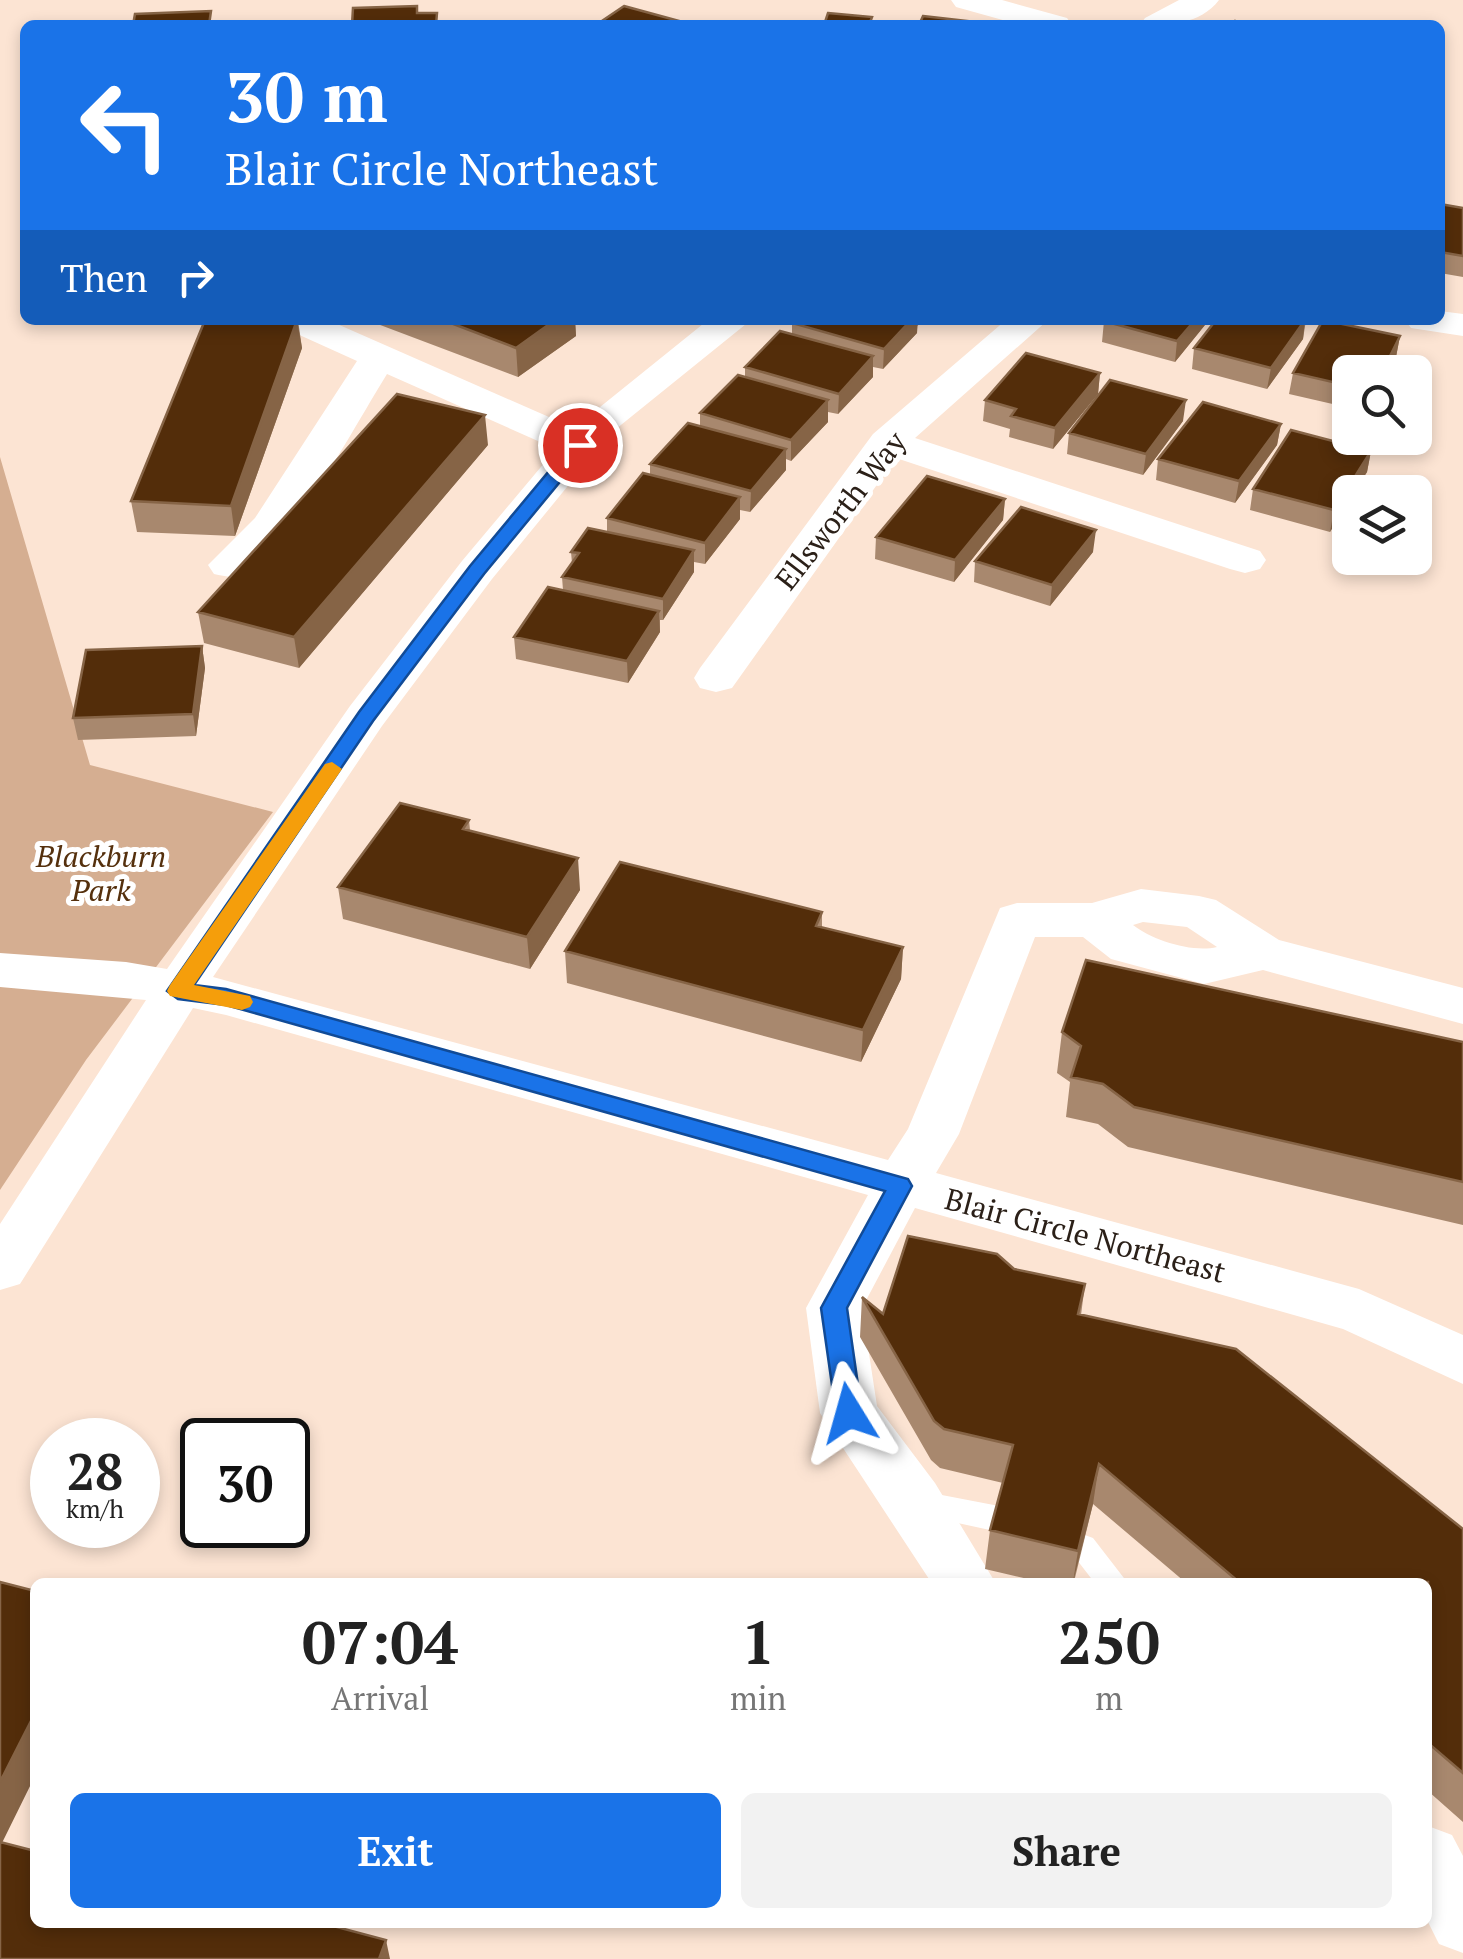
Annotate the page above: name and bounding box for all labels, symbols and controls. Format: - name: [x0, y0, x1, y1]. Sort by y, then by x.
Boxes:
- text: 30 m: [225, 49, 388, 142]
- icon: left: [60, 60, 190, 190]
- text: Blair Circle Northeast: [225, 138, 658, 198]
- icon: right: [168, 250, 223, 305]
- text: Then: [60, 253, 148, 303]
- map controls: [1332, 355, 1432, 575]
- button: search: [1332, 355, 1432, 455]
- pin: [538, 403, 623, 488]
- icon: arrive: [553, 418, 608, 473]
- street label: Ellsworth Way: [766, 422, 915, 598]
- button: layers: [1332, 475, 1432, 575]
- park label: Blackburn Park: [35, 836, 166, 910]
- street label: Blair Circle Northeast: [941, 1178, 1230, 1292]
- position arrow: [797, 1361, 901, 1465]
- speed limit sign: 30: [180, 1418, 310, 1548]
- text: 28: [67, 1438, 123, 1504]
- text: km/h: [66, 1492, 124, 1525]
- text: 07:04: [302, 1602, 458, 1681]
- text: 1: [741, 1602, 775, 1681]
- text: 250: [1058, 1602, 1160, 1681]
- text: Arrival: [331, 1677, 429, 1719]
- text: min: [730, 1677, 786, 1719]
- text: m: [1095, 1677, 1123, 1719]
- button: Exit: [70, 1793, 721, 1908]
- button: Share: [741, 1793, 1392, 1908]

